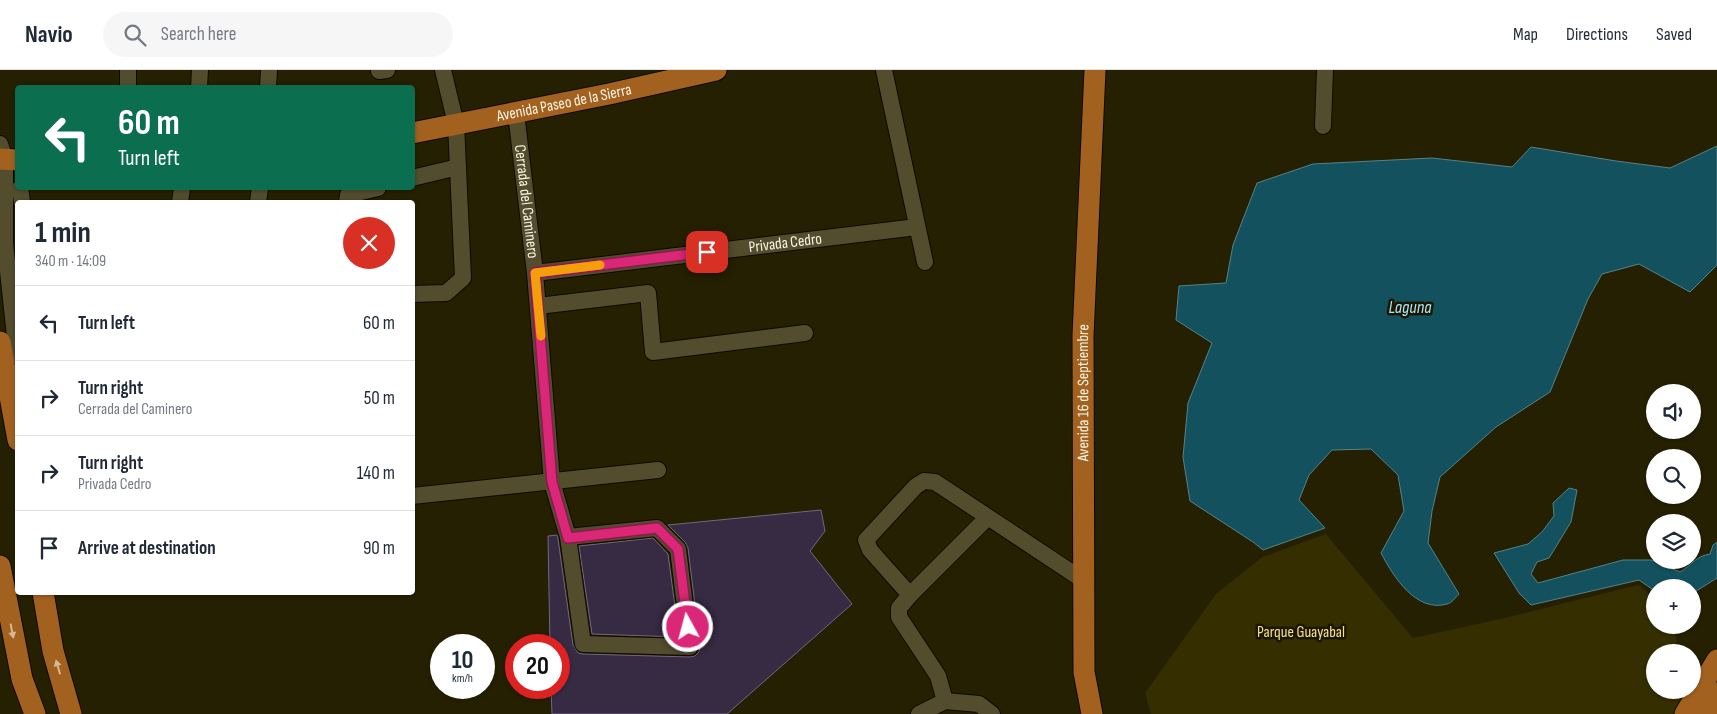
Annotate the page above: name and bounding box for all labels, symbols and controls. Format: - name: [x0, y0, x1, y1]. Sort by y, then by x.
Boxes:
- search box: [103, 12, 453, 57]
- text: Navio: [25, 20, 73, 49]
- icon: search: [121, 21, 149, 49]
- text: Search here: [161, 23, 236, 46]
- text: Map: [1513, 24, 1538, 45]
- text: Directions: [1566, 24, 1628, 45]
- text: Saved: [1656, 24, 1692, 45]
- street label: Avenida Paseo de la Sierra: [494, 80, 633, 126]
- text: 60 m: [118, 102, 180, 145]
- icon: left: [35, 105, 100, 170]
- street label: Cerrada del Caminero: [510, 143, 543, 259]
- text: Turn left: [118, 145, 180, 172]
- text: 1 min: [35, 215, 91, 251]
- button: close: [343, 217, 395, 269]
- street label: Privada Cedro: [748, 229, 823, 257]
- pin: [686, 231, 728, 273]
- icon: arrive: [693, 238, 721, 266]
- text: 340 m · 14:09: [35, 252, 106, 271]
- water label: Laguna: [1388, 297, 1432, 318]
- icon: left: [35, 309, 63, 337]
- text: Turn left: [78, 312, 135, 335]
- text: 60 m: [363, 312, 395, 335]
- street label: Avenida 16 de Septiembre: [1073, 324, 1093, 462]
- text: Turn right: [78, 377, 143, 400]
- icon: right: [35, 384, 63, 412]
- map controls: [1646, 384, 1701, 699]
- button: sound: [1646, 384, 1701, 439]
- text: 50 m: [364, 387, 395, 410]
- text: Cerrada del Caminero: [78, 400, 192, 419]
- button: search: [1646, 449, 1701, 504]
- text: Turn right: [78, 452, 143, 475]
- icon: right: [35, 459, 63, 487]
- text: 140 m: [357, 462, 395, 485]
- text: Privada Cedro: [78, 475, 152, 494]
- button: layers: [1646, 514, 1701, 569]
- icon: arrive: [35, 534, 63, 562]
- text: Arrive at destination: [78, 537, 216, 560]
- text: 90 m: [363, 537, 395, 560]
- button: +: [1646, 579, 1701, 634]
- position arrow: [661, 600, 713, 652]
- park label: Parque Guayabal: [1257, 623, 1345, 642]
- one-way arrow: [9, 624, 17, 640]
- speed limit sign: 20: [505, 634, 570, 699]
- button: −: [1646, 644, 1701, 699]
- text: 10: [452, 645, 473, 676]
- one-way arrow: [53, 660, 61, 675]
- text: km/h: [452, 671, 473, 686]

